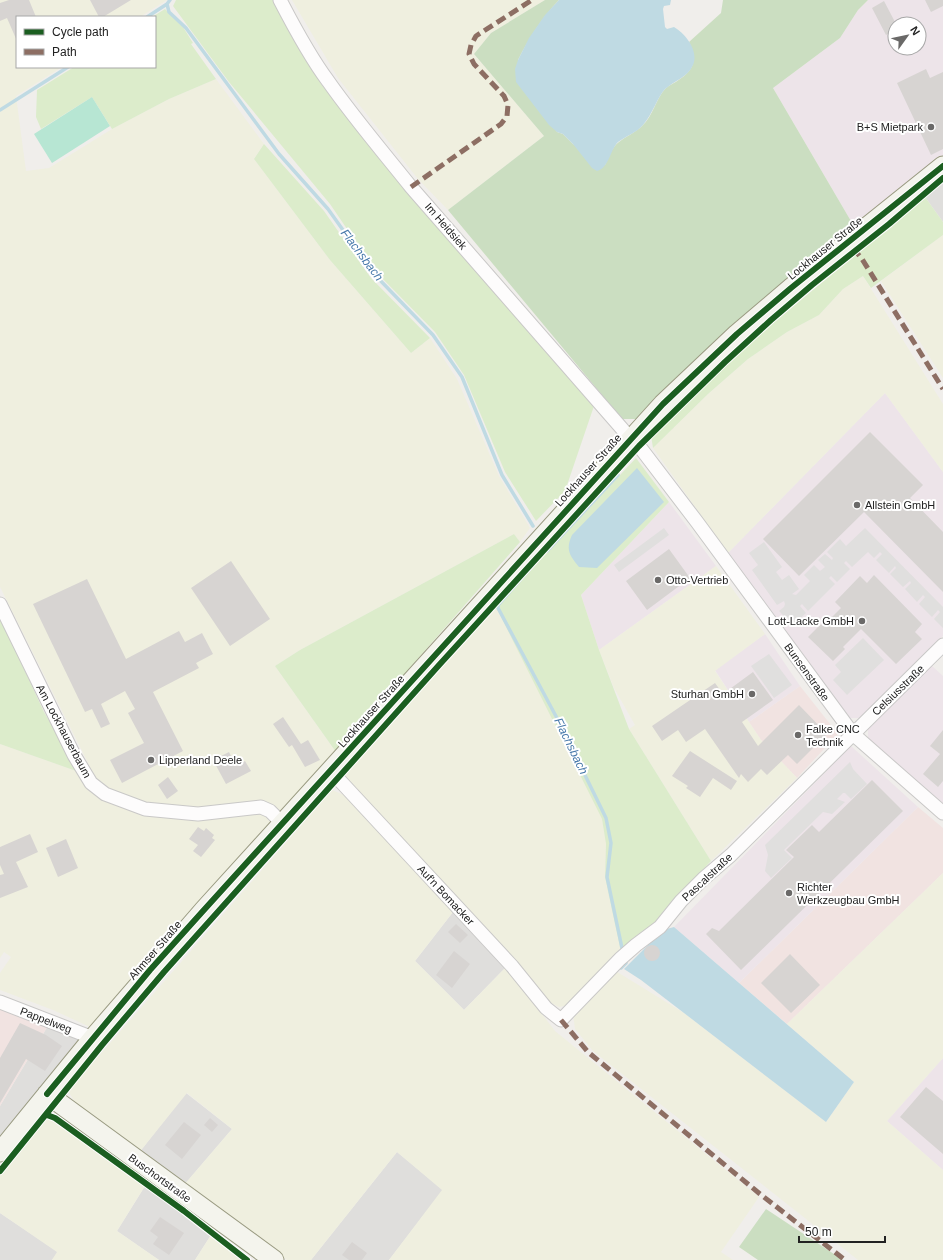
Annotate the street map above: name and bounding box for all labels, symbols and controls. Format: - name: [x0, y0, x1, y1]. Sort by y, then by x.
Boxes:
- legend: [16, 16, 156, 68]
- north arrow: [887, 16, 927, 56]
- text: N: [908, 24, 923, 37]
- text: Cycle path: [52, 25, 109, 39]
- text: Path: [52, 45, 77, 59]
- place label: B+S Mietpark: [857, 121, 923, 133]
- marker: B+S Mietpark: [926, 122, 936, 132]
- street label: Im Heidsiek: [423, 200, 470, 252]
- street label: Lockhauser Straße: [785, 214, 865, 282]
- water label: Flachsbach: [338, 226, 386, 284]
- street label: Lockhauser Straße: [552, 431, 624, 509]
- place label: Allstein GmbH: [865, 499, 935, 511]
- marker: Allstein GmbH: [852, 500, 862, 510]
- place label: Otto-Vertrieb: [666, 574, 728, 586]
- marker: Otto-Vertrieb: [653, 575, 663, 585]
- place label: Lott-Lacke GmbH: [768, 615, 854, 627]
- marker: Lott-Lacke GmbH: [857, 616, 867, 626]
- street label: Bunsenstraße: [782, 641, 832, 703]
- street label: Celsiusstraße: [870, 662, 926, 718]
- street label: Lockhauser Straße: [335, 672, 407, 750]
- street label: Am Lockhauserbaum: [34, 682, 94, 780]
- place label: Sturhan GmbH: [671, 688, 744, 700]
- marker: Sturhan GmbH: [747, 689, 757, 699]
- water label: Flachsbach: [551, 715, 591, 777]
- place label: Falke CNC Technik: [806, 723, 860, 748]
- marker: Falke CNC Technik: [793, 730, 803, 740]
- place label: Lipperland Deele: [159, 754, 242, 766]
- marker: Lipperland Deele: [146, 755, 156, 765]
- street label: Pascalstraße: [679, 851, 735, 903]
- street label: Auf'n Bomacker: [415, 863, 477, 928]
- place label: Richter Werkzeugbau GmbH: [797, 881, 900, 906]
- marker: Richter Werkzeugbau GmbH: [784, 888, 794, 898]
- street label: Ahmser Straße: [126, 918, 184, 982]
- street label: Pappelweg: [18, 1005, 74, 1035]
- street label: Buschortstraße: [126, 1151, 194, 1205]
- scale bar: [799, 1218, 885, 1244]
- text: 50 m: [805, 1225, 832, 1239]

